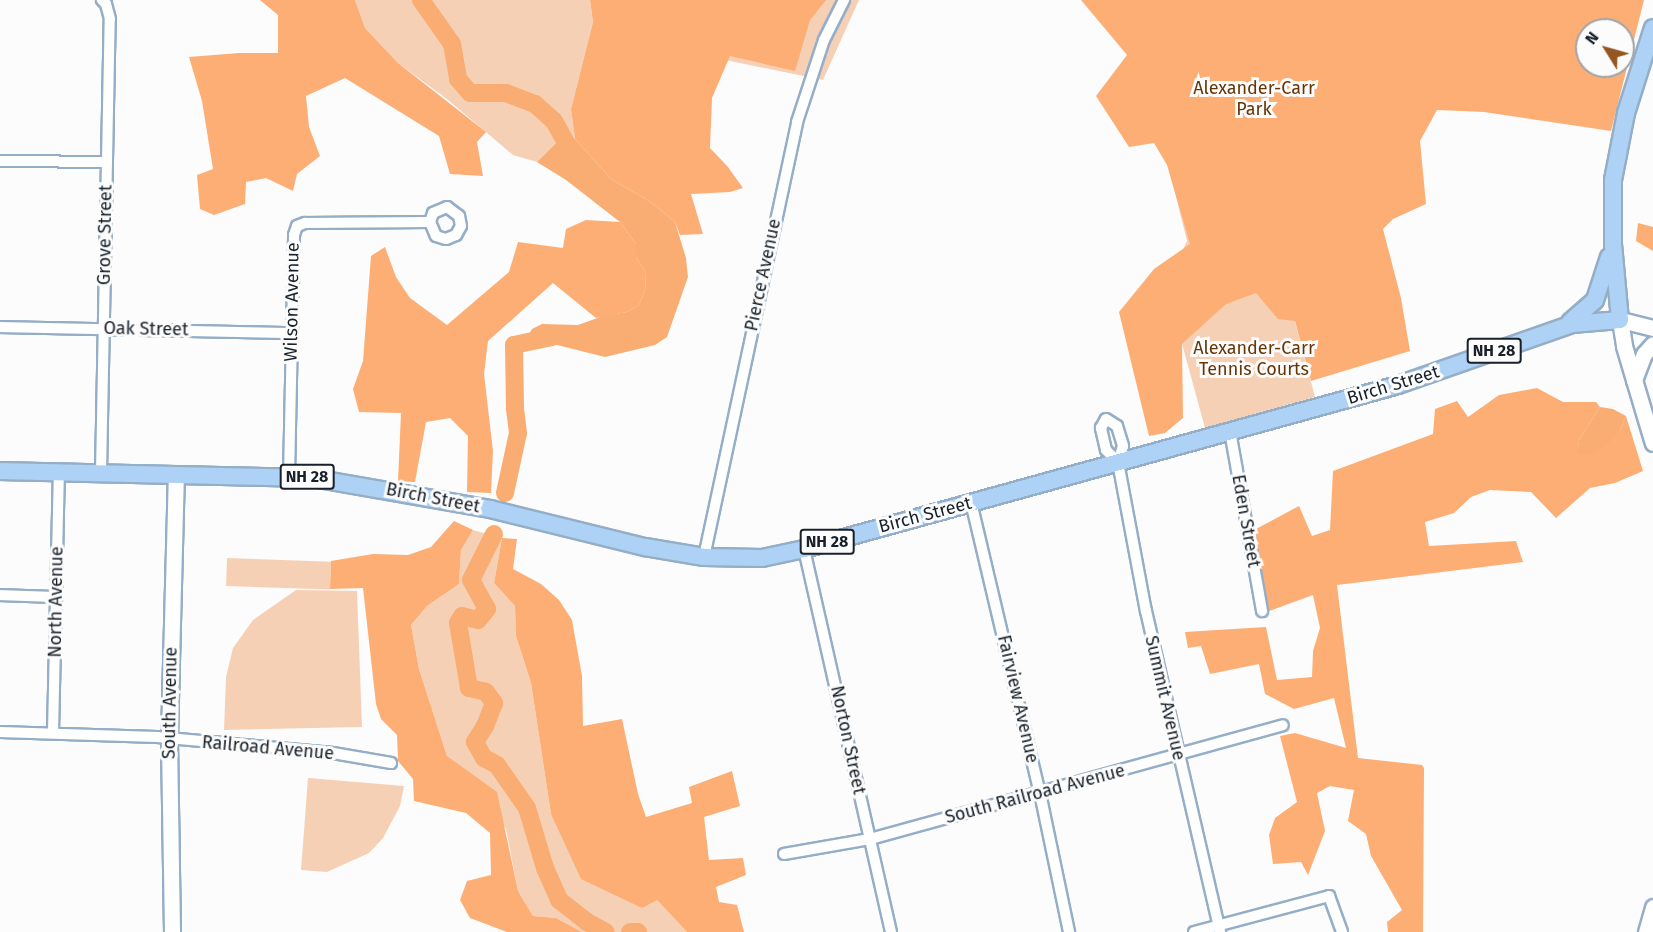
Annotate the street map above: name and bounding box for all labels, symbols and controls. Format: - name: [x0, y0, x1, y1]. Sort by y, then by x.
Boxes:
- north arrow: [1575, 18, 1635, 78]
- text: N: [1581, 28, 1603, 48]
- park label: Alexander-Carr Park: [1193, 78, 1315, 121]
- street label: Grove Street: [93, 185, 117, 285]
- street label: Pierce Avenue: [741, 217, 785, 333]
- street label: Wilson Avenue: [280, 242, 304, 362]
- street label: Oak Street: [103, 317, 189, 341]
- park label: Alexander-Carr Tennis Courts: [1193, 338, 1315, 380]
- road number: NH 28: [1466, 338, 1522, 364]
- street label: Birch Street: [1344, 361, 1442, 409]
- road number: NH 28: [278, 464, 336, 490]
- street label: Eden Street: [1227, 473, 1265, 569]
- street label: Birch Street: [384, 478, 482, 518]
- street label: Birch Street: [876, 492, 974, 538]
- road number: NH 28: [798, 529, 856, 555]
- street label: North Avenue: [44, 546, 68, 658]
- street label: Fairview Avenue: [993, 633, 1043, 765]
- street label: Summit Avenue: [1140, 634, 1190, 762]
- street label: South Avenue: [158, 647, 182, 759]
- street label: Norton Street: [826, 684, 870, 796]
- street label: Railroad Avenue: [201, 731, 335, 765]
- street label: South Railroad Avenue: [943, 760, 1127, 828]

